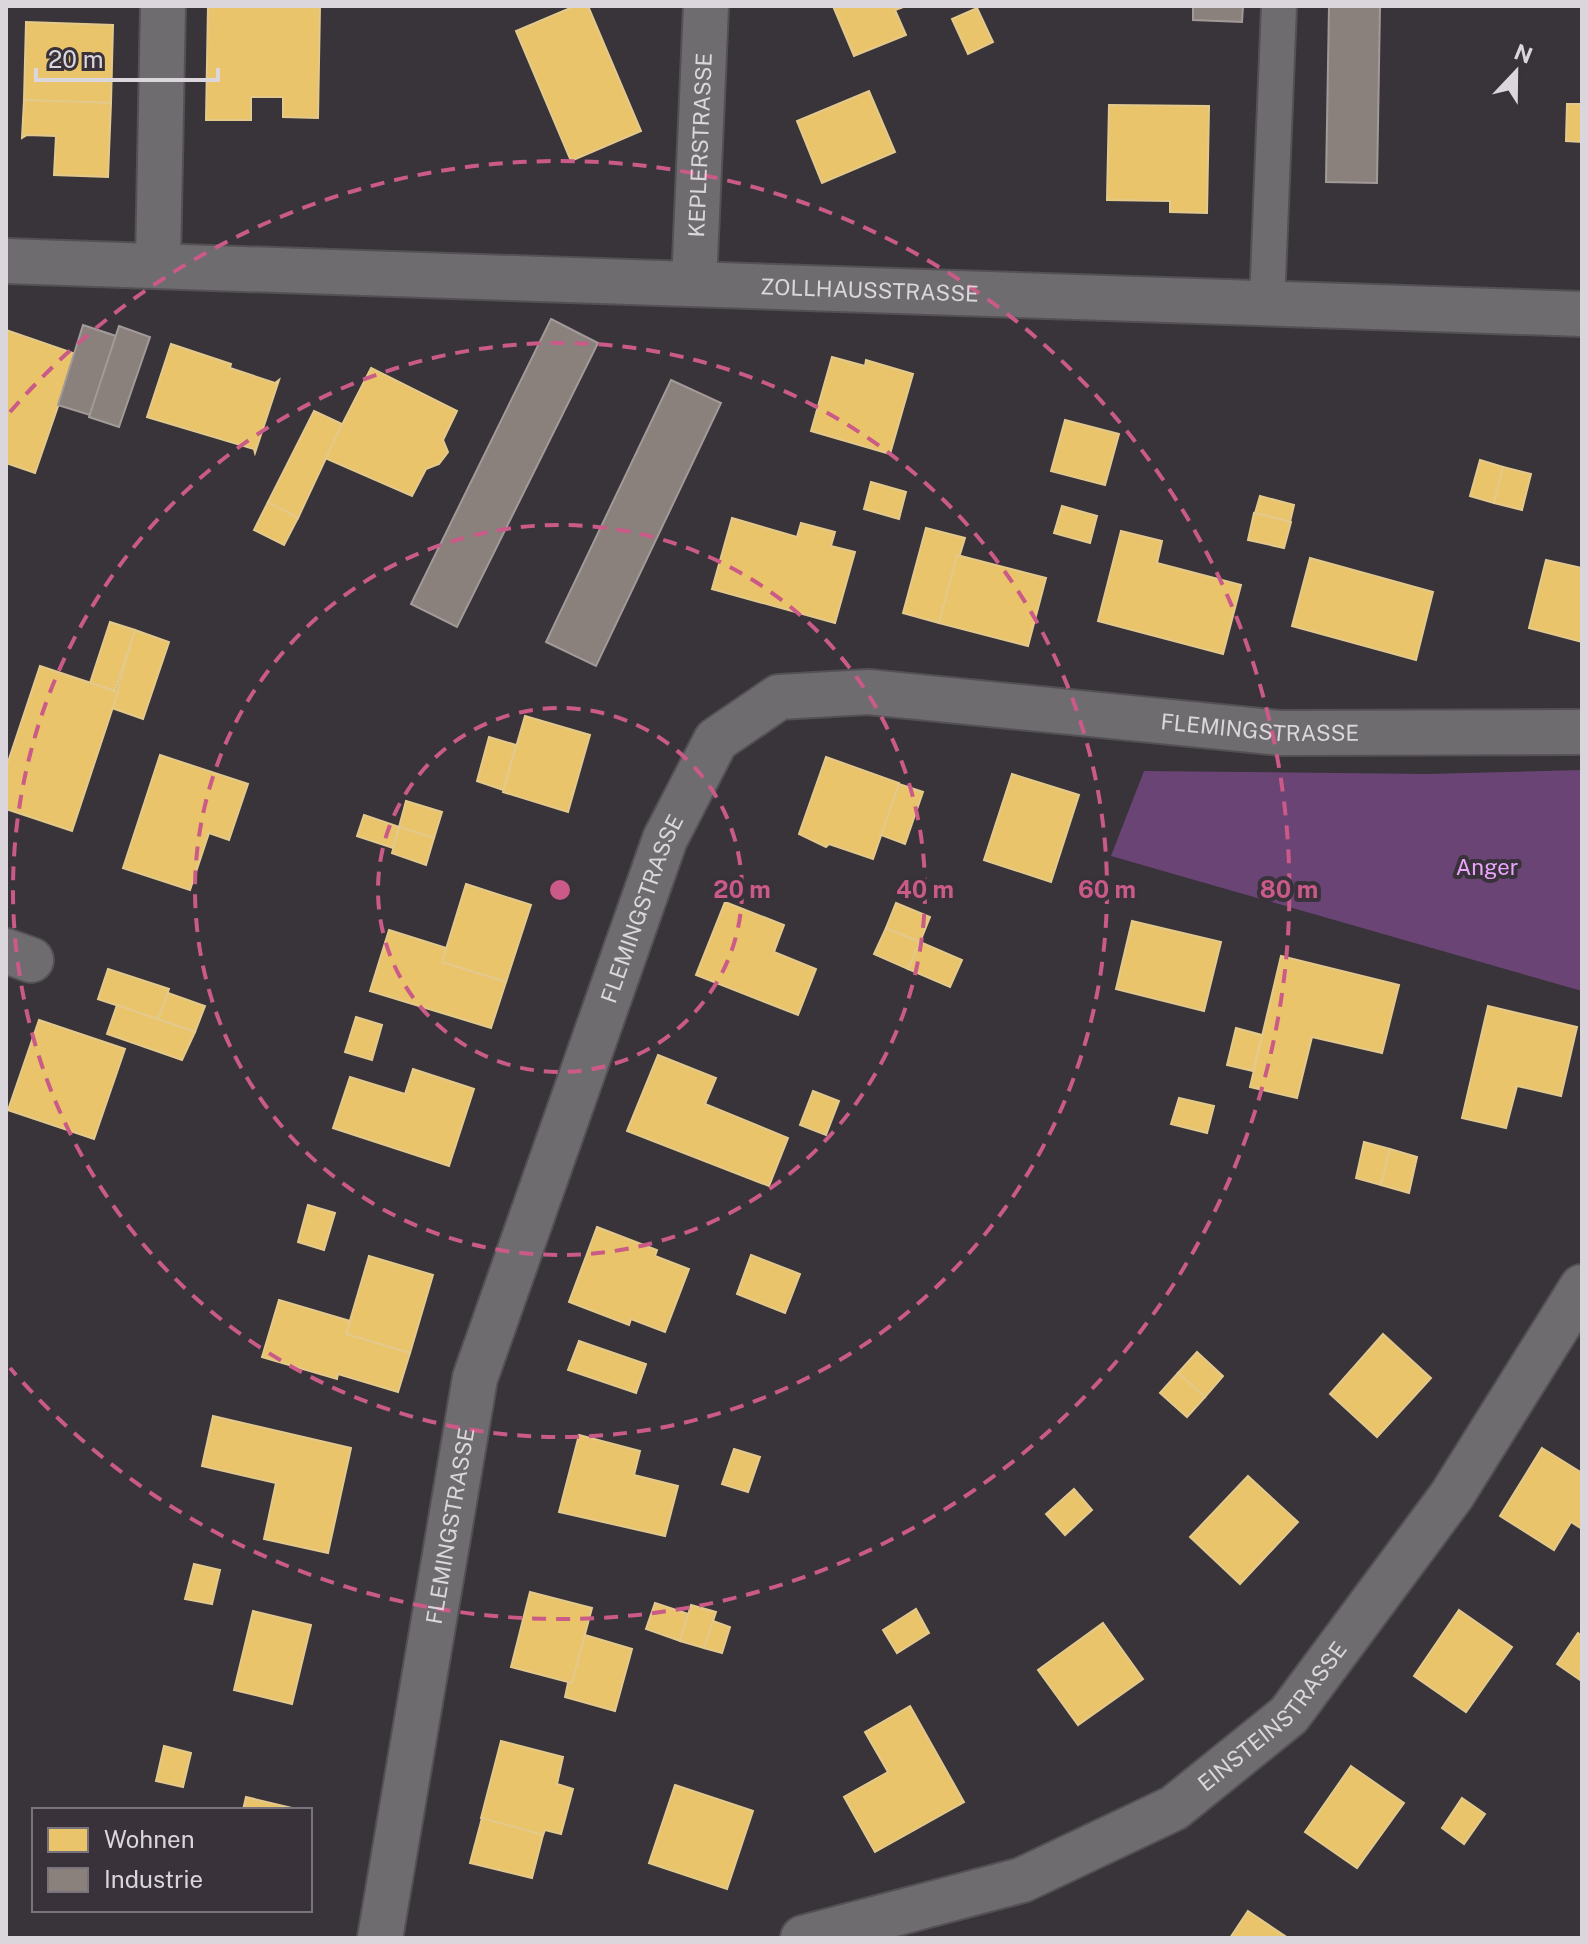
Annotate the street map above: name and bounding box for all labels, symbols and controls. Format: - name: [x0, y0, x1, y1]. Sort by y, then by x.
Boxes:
- scale bar: [36, 32, 218, 82]
- north arrow: [1476, 32, 1556, 112]
- text: N: [1511, 38, 1536, 69]
- text: 20 m: [48, 45, 104, 73]
- street label: KEPLERSTRASSE: [683, 52, 717, 238]
- street label: ZOLLHAUSSTRASSE: [760, 273, 979, 307]
- street label: FLEMINGSTRASSE: [1160, 708, 1359, 746]
- street label: FLEMINGSTRASSE: [595, 810, 688, 1006]
- park label: Anger: [1456, 854, 1518, 880]
- text: 20 m: [713, 875, 771, 903]
- text: 40 m: [896, 875, 954, 903]
- text: 60 m: [1078, 875, 1136, 903]
- text: 80 m: [1260, 875, 1318, 903]
- centre of rings: [546, 876, 574, 904]
- street label: FLEMINGSTRASSE: [420, 1426, 479, 1626]
- street label: EINSTEINSTRASSE: [1193, 1636, 1352, 1796]
- legend: [32, 1808, 312, 1912]
- text: Wohnen: [104, 1825, 195, 1853]
- text: Industrie: [104, 1865, 203, 1893]

